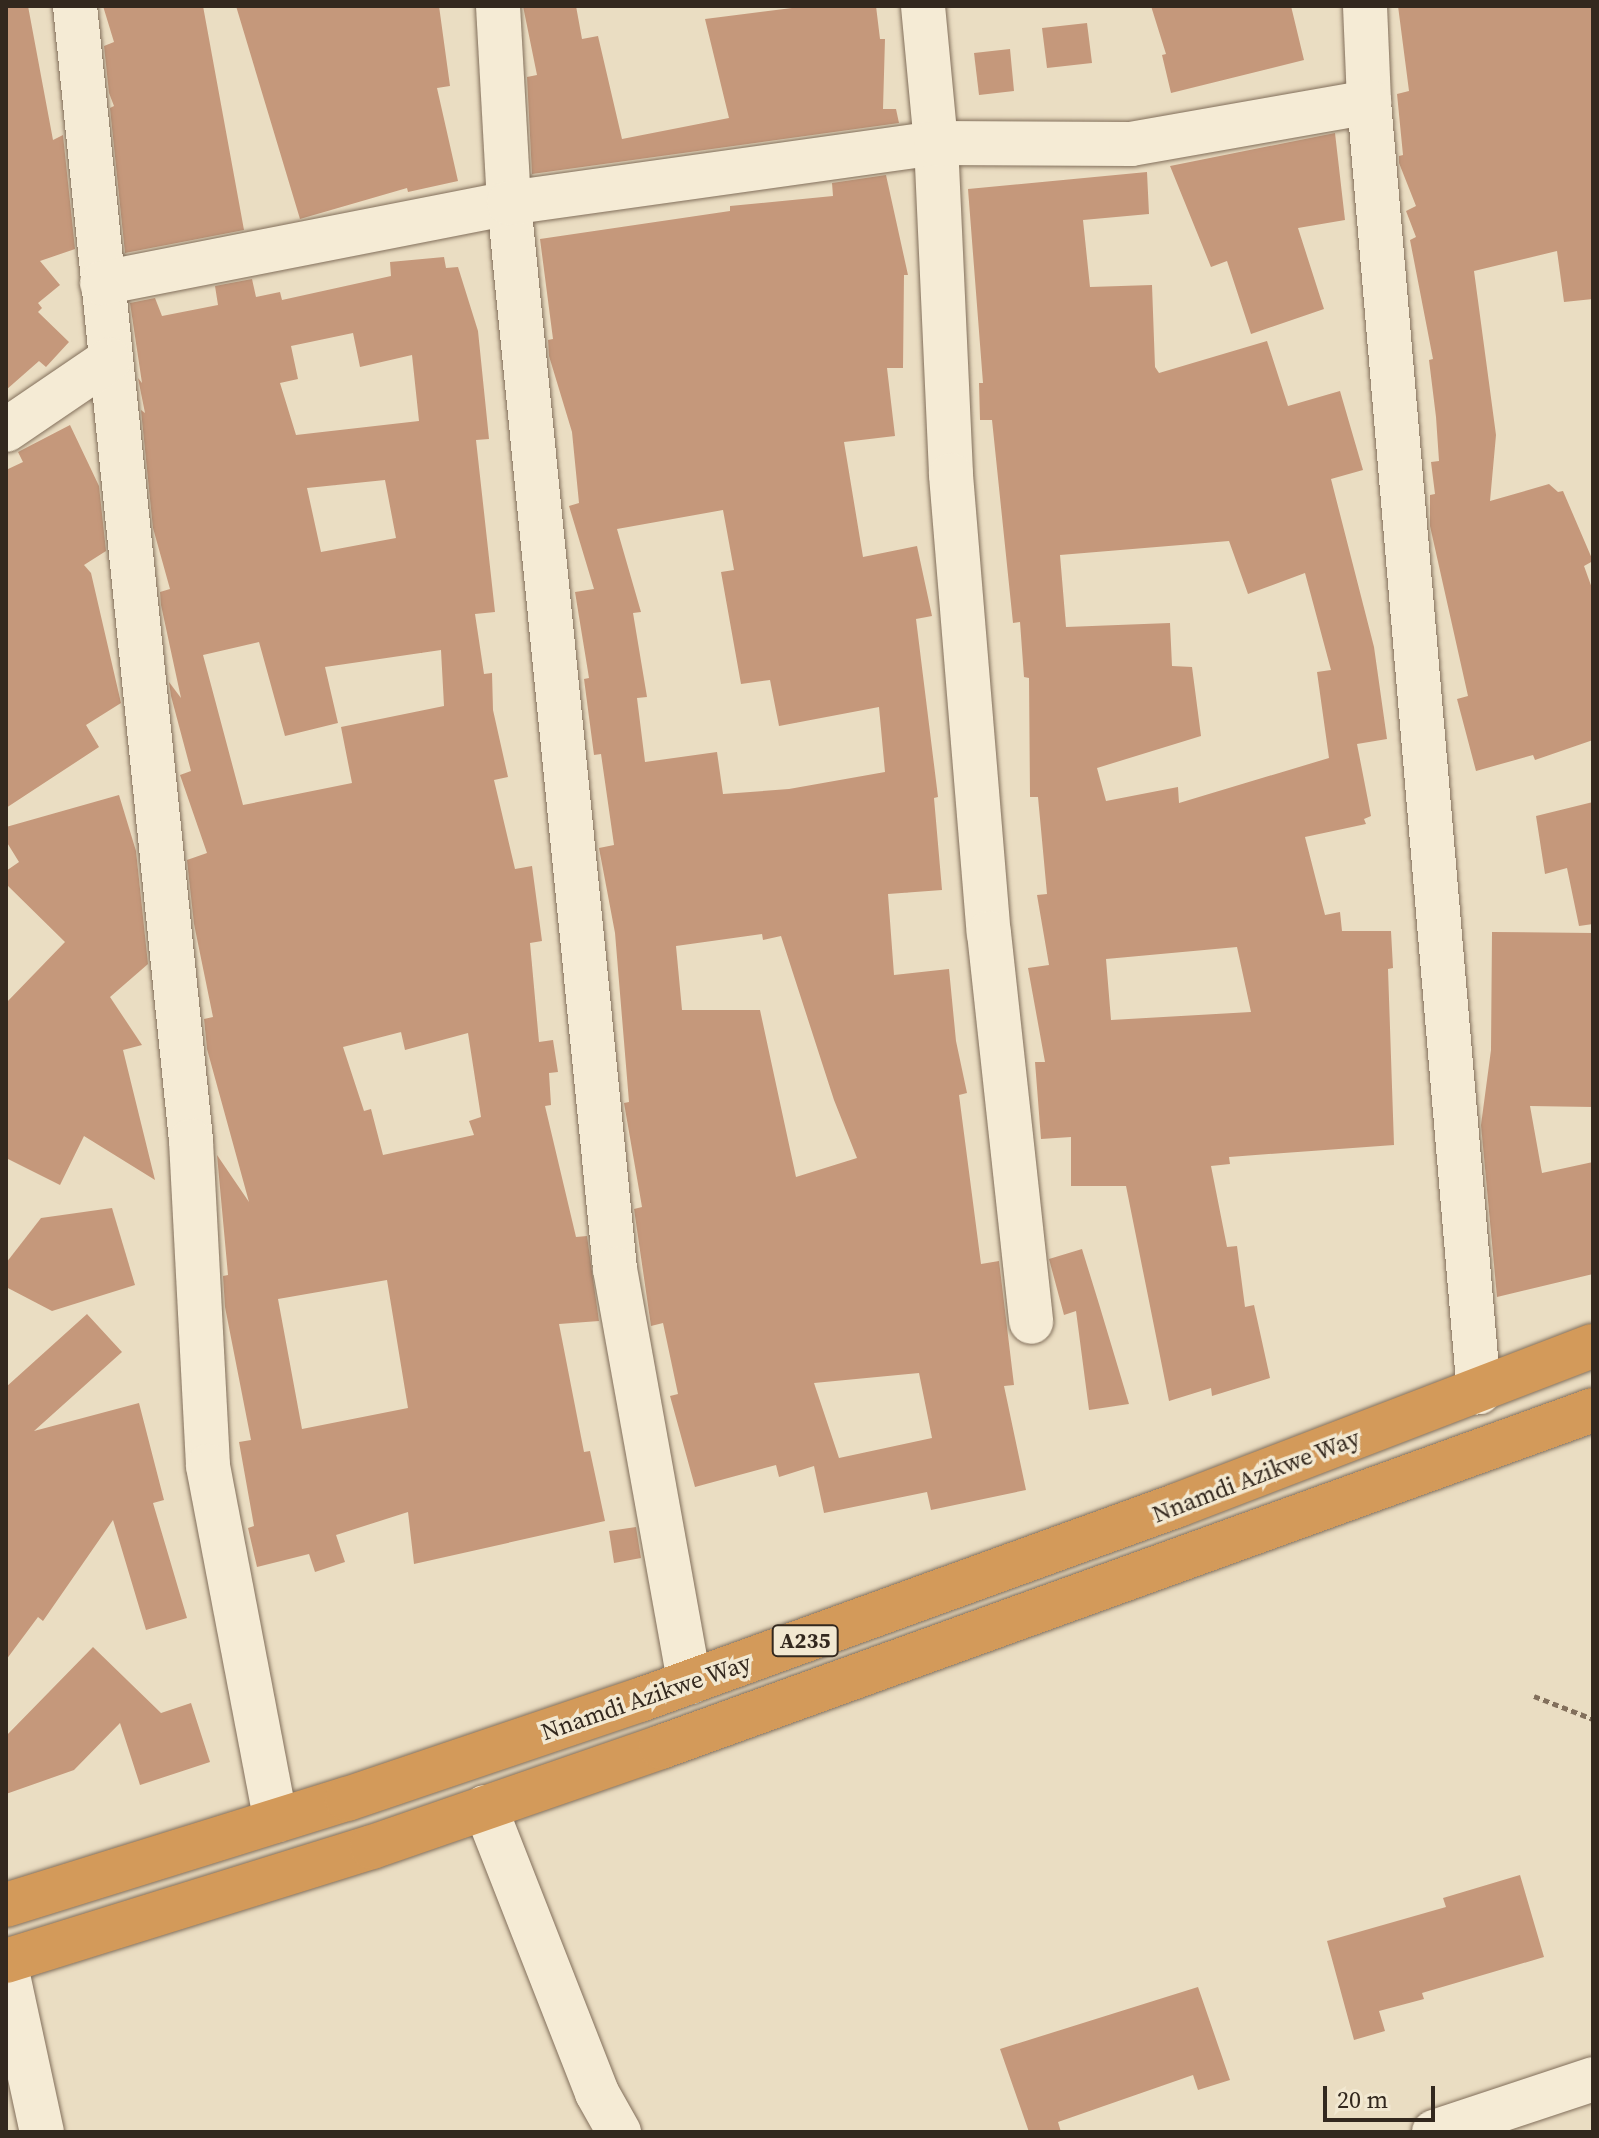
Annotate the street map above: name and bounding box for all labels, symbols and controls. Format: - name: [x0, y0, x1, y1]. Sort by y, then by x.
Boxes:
- street label: Nnamdi Azikwe Way: [1148, 1423, 1364, 1529]
- road number: A235: [771, 1623, 839, 1659]
- street label: Nnamdi Azikwe Way: [537, 1647, 755, 1747]
- scale bar: [1327, 2070, 1439, 2120]
- text: 20 m: [1337, 2083, 1388, 2116]

